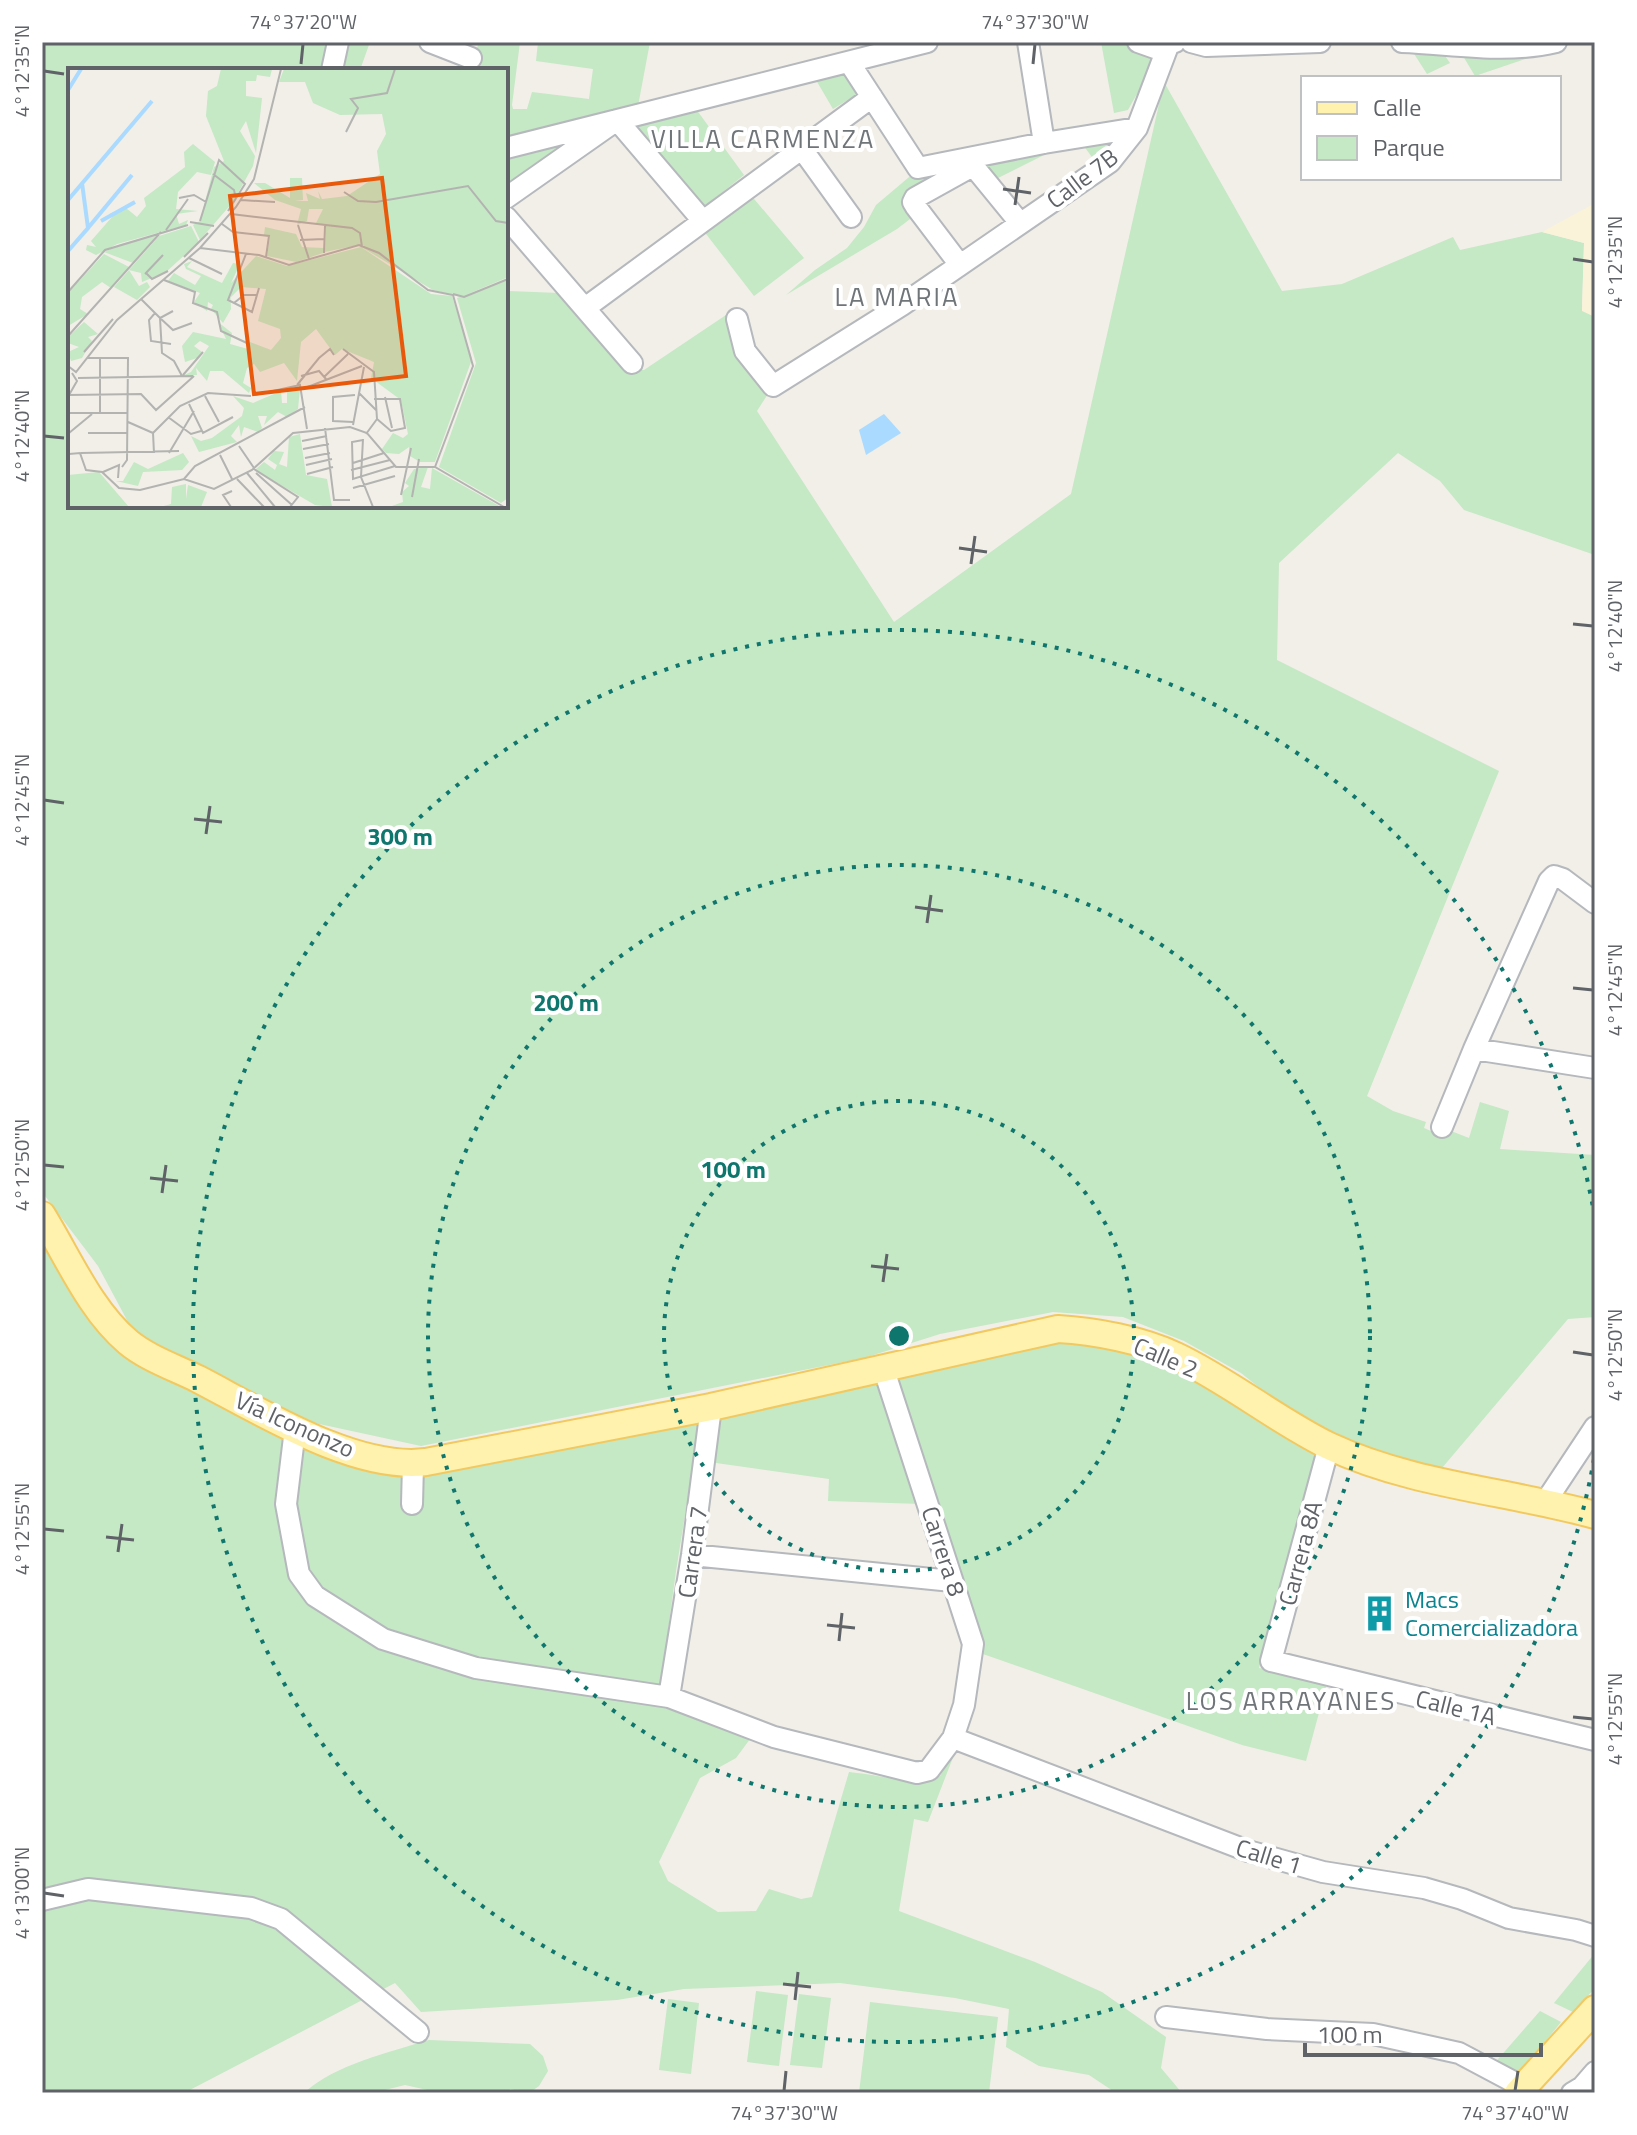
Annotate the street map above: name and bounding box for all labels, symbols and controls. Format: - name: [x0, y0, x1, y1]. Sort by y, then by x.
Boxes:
- text: 74°37'20"W: [249, 6, 357, 37]
- text: 74°37'30"W: [981, 6, 1089, 37]
- text: 4°12'35"N: [6, 25, 37, 117]
- inset map: [68, 68, 508, 508]
- legend: [1301, 76, 1561, 180]
- text: Calle: [1373, 89, 1421, 125]
- district label: VILLA CARMENZA: [651, 119, 875, 158]
- text: Parque: [1373, 129, 1445, 165]
- street label: Calle 7B: [1039, 139, 1125, 217]
- text: 4°12'35"N: [1599, 216, 1630, 308]
- district label: LA MARIA: [835, 277, 959, 316]
- text: 4°12'40"N: [6, 390, 37, 482]
- text: 4°12'40"N: [1599, 580, 1630, 672]
- text: 4°12'45"N: [6, 754, 37, 846]
- text: 300 m: [367, 818, 433, 854]
- text: 4°12'45"N: [1599, 944, 1630, 1036]
- text: 200 m: [533, 984, 599, 1020]
- text: 4°12'50"N: [6, 1119, 37, 1211]
- text: 100 m: [700, 1151, 766, 1187]
- text: 4°12'50"N: [1599, 1309, 1630, 1401]
- centre of rings: [885, 1322, 913, 1350]
- street label: Calle 2: [1128, 1327, 1204, 1387]
- street label: Vía Icononzo: [230, 1382, 360, 1466]
- text: 4°12'55"N: [6, 1483, 37, 1575]
- street label: Carrera 8A: [1269, 1497, 1331, 1609]
- street label: Carrera 8: [913, 1501, 975, 1601]
- street label: Carrera 7: [668, 1504, 716, 1600]
- place label: Macs Comercializadora: [1405, 1581, 1578, 1645]
- building icon: Macs Comercializadora: [1360, 1594, 1398, 1632]
- text: 4°12'55"N: [1599, 1673, 1630, 1765]
- street label: Calle 1A: [1412, 1680, 1500, 1734]
- district label: LOS ARRAYANES: [1186, 1681, 1396, 1720]
- street label: Calle 1: [1232, 1829, 1306, 1883]
- text: 4°13'00"N: [6, 1847, 37, 1939]
- scale bar: [1305, 2007, 1541, 2057]
- text: 100 m: [1317, 2016, 1383, 2052]
- text: 74°37'30"W: [730, 2097, 838, 2128]
- text: 74°37'40"W: [1461, 2097, 1569, 2128]

